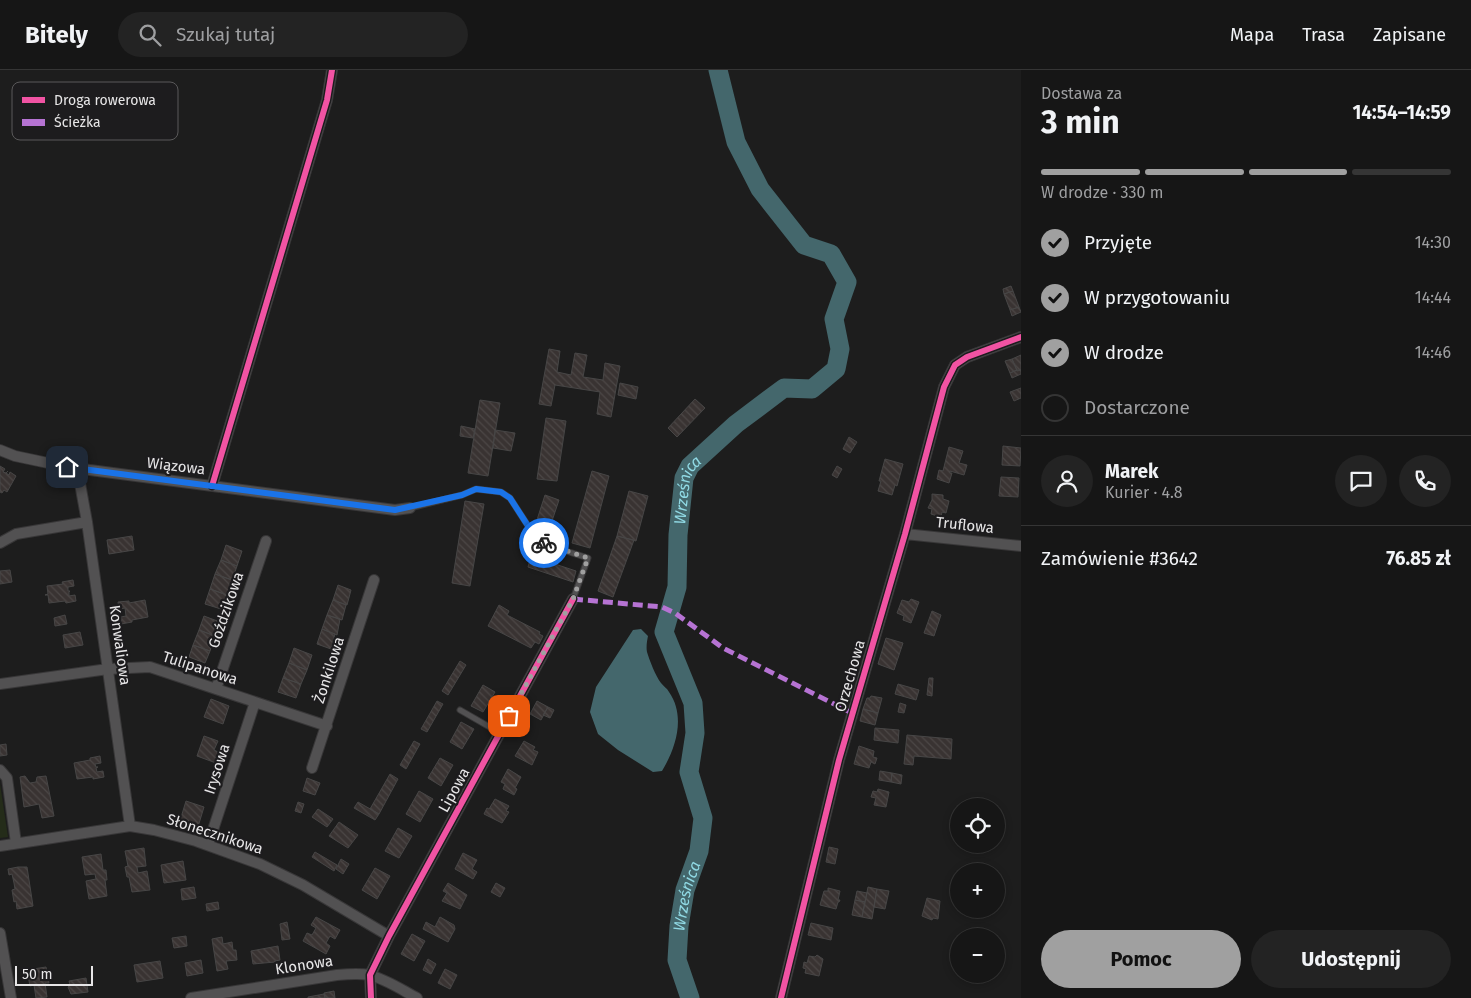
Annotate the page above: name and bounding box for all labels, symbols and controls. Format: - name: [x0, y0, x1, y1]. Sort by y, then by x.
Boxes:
- search box: [118, 12, 468, 57]
- text: Bitely: [25, 21, 88, 49]
- icon: search: [136, 21, 164, 49]
- text: Szukaj tutaj: [176, 23, 275, 46]
- text: Mapa: [1230, 24, 1274, 46]
- text: Trasa: [1302, 24, 1345, 46]
- text: Zapisane: [1373, 24, 1446, 46]
- legend: [12, 82, 178, 140]
- text: Dostawa za: [1041, 84, 1122, 103]
- text: Droga rowerowa: [54, 92, 156, 109]
- text: 14:54–14:59: [1352, 101, 1451, 124]
- text: 3 min: [1041, 103, 1120, 141]
- text: Ścieżka: [54, 113, 101, 131]
- text: W drodze · 330 m: [1041, 183, 1163, 202]
- icon: check: [1041, 229, 1069, 257]
- text: Przyjęte: [1084, 231, 1152, 254]
- text: 14:30: [1415, 233, 1451, 252]
- icon: check: [1041, 284, 1069, 312]
- text: W przygotowaniu: [1084, 286, 1230, 309]
- text: 14:44: [1415, 288, 1451, 307]
- icon: check: [1041, 339, 1069, 367]
- text: W drodze: [1084, 341, 1164, 364]
- text: 14:46: [1415, 343, 1451, 362]
- text: Dostarczone: [1084, 396, 1190, 419]
- pin: [46, 446, 88, 488]
- water label: Wrześnica: [670, 452, 705, 525]
- icon: home: [53, 453, 81, 481]
- street label: Wiązowa: [146, 453, 206, 479]
- button: person: [1041, 455, 1093, 507]
- button: chat: [1335, 455, 1387, 507]
- button: phone: [1399, 455, 1451, 507]
- text: Marek: [1105, 460, 1158, 483]
- text: Kurier · 4.8: [1105, 483, 1183, 502]
- street label: Truflowa: [935, 513, 995, 537]
- courier: [519, 518, 569, 568]
- icon: bike: [530, 529, 558, 557]
- text: Zamówienie #3642: [1041, 547, 1198, 570]
- text: 76.85 zł: [1386, 547, 1451, 570]
- street label: Goździkowa: [205, 570, 247, 650]
- street label: Konwaliowa: [105, 604, 135, 686]
- street label: Żonkilowa: [310, 635, 348, 705]
- street label: Orzechowa: [831, 638, 869, 714]
- street label: Tulipanowa: [160, 647, 240, 689]
- pin: [488, 695, 530, 737]
- icon: bag: [495, 702, 523, 730]
- street label: Irysowa: [200, 741, 234, 797]
- street label: Lipowa: [434, 765, 474, 815]
- map controls: [950, 798, 1005, 983]
- button: locate: [950, 798, 1005, 853]
- street label: Słonecznikowa: [165, 810, 265, 858]
- water label: Wrześnica: [669, 859, 705, 933]
- button: +: [950, 863, 1005, 918]
- button: −: [950, 928, 1005, 983]
- button: Pomoc: [1041, 930, 1241, 988]
- button: Udostępnij: [1251, 930, 1451, 988]
- street label: Klonowa: [274, 952, 334, 978]
- scale bar: [15, 963, 92, 986]
- text: 50 m: [22, 966, 53, 983]

